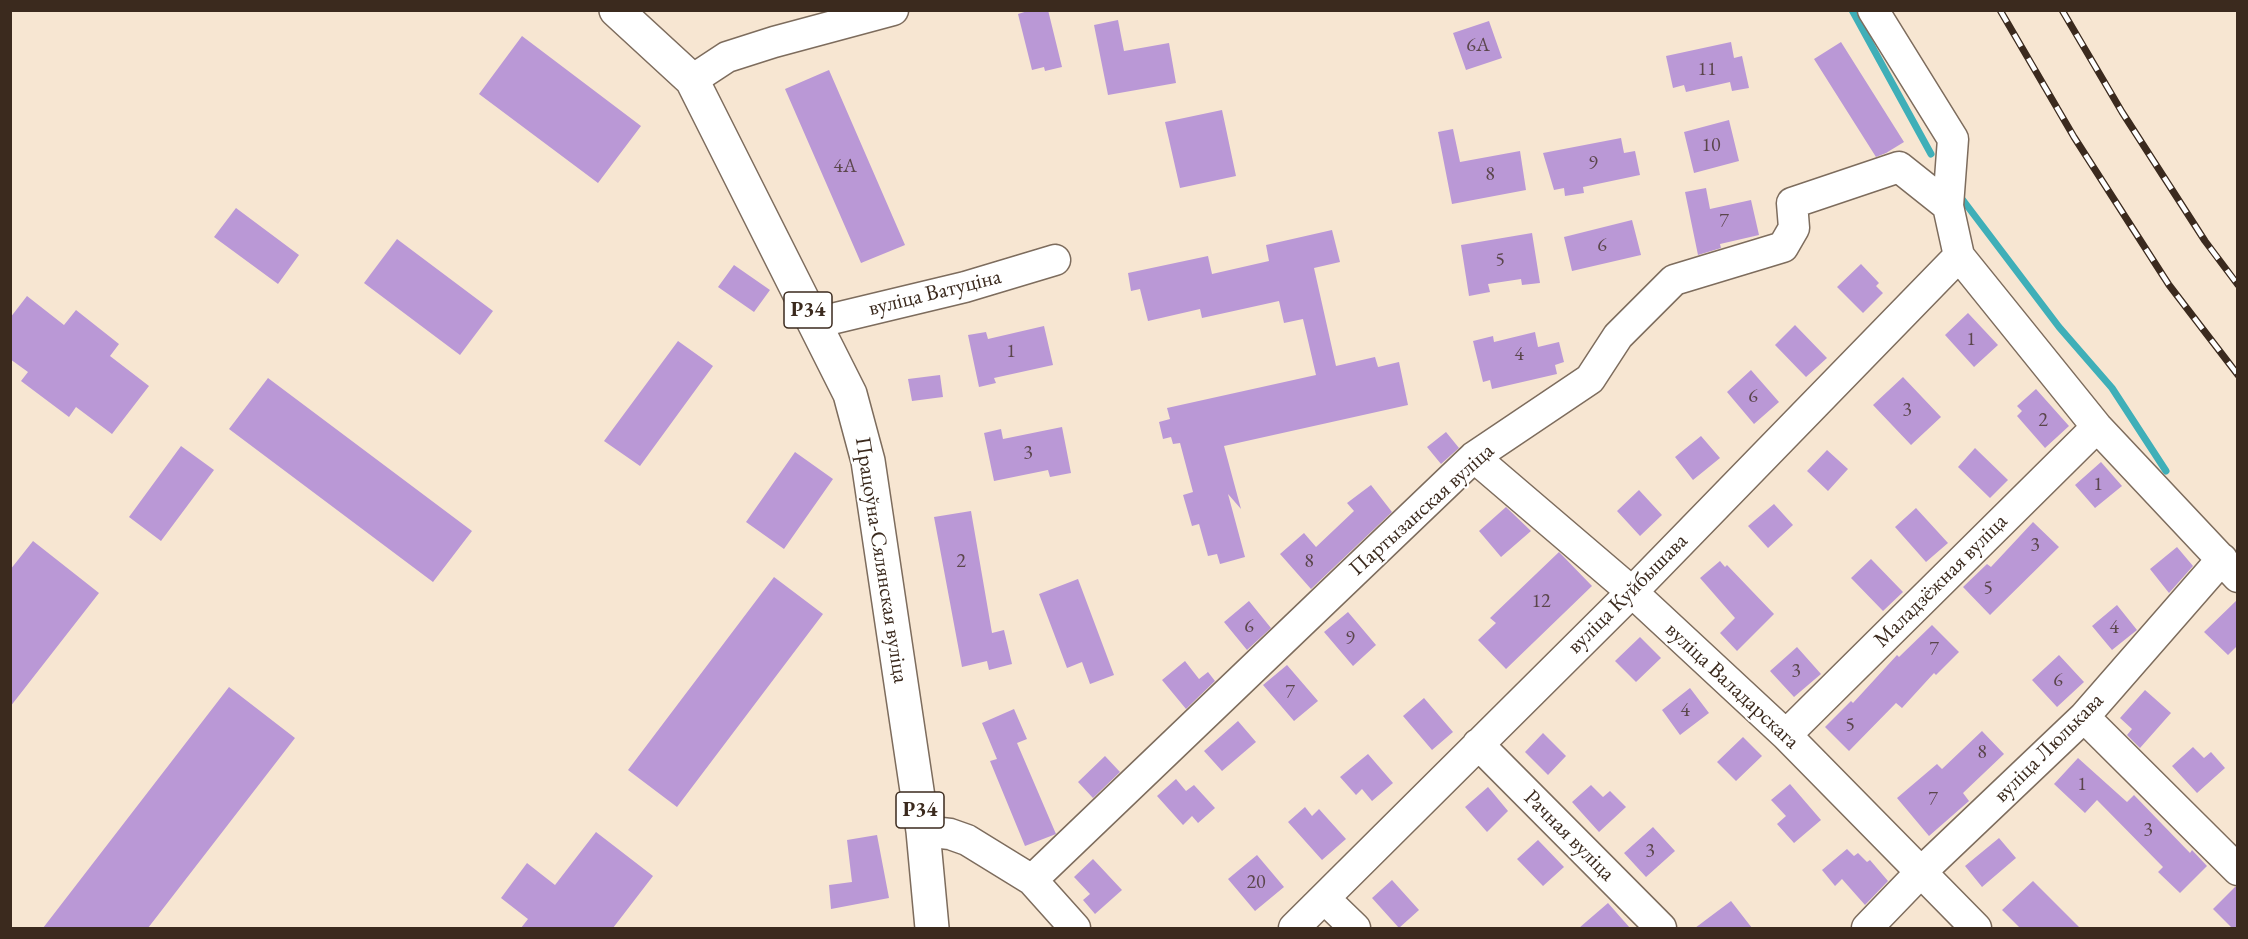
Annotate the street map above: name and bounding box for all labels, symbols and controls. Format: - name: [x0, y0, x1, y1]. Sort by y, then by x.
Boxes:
- house number: 6А: [1466, 34, 1490, 58]
- house number: 11: [1697, 58, 1717, 82]
- house number: 10: [1701, 134, 1721, 158]
- house number: 9: [1588, 152, 1598, 176]
- house number: 4А: [833, 155, 857, 179]
- house number: 8: [1485, 163, 1495, 187]
- house number: 7: [1719, 210, 1729, 234]
- house number: 6: [1597, 234, 1607, 258]
- house number: 5: [1495, 249, 1505, 273]
- street label: вуліца Ватуціна: [866, 264, 1004, 322]
- road number: Р34: [784, 292, 832, 328]
- house number: 1: [1966, 328, 1976, 352]
- house number: 1: [1006, 340, 1016, 364]
- house number: 4: [1514, 343, 1524, 367]
- house number: 6: [1748, 385, 1758, 409]
- house number: 3: [1902, 399, 1912, 423]
- house number: 2: [2038, 409, 2048, 433]
- street label: Працоўна-Сялянская вуліца: [849, 435, 913, 685]
- street label: Партызанская вуліца: [1344, 438, 1500, 582]
- house number: 3: [1023, 442, 1033, 466]
- house number: 1: [2093, 473, 2103, 497]
- street label: Маладзёжная вуліца: [1869, 509, 2013, 653]
- street label: вуліца Куйбышава: [1562, 528, 1694, 660]
- house number: 3: [2030, 534, 2040, 558]
- house number: 2: [956, 550, 966, 574]
- house number: 8: [1304, 550, 1314, 574]
- house number: 5: [1983, 577, 1993, 601]
- house number: 12: [1531, 590, 1551, 614]
- house number: 6: [1244, 615, 1254, 639]
- house number: 4: [2109, 616, 2119, 640]
- street label: вуліца Валадарскага: [1659, 617, 1805, 755]
- house number: 9: [1345, 627, 1355, 651]
- house number: 7: [1929, 638, 1939, 662]
- house number: 3: [1791, 660, 1801, 684]
- house number: 6: [2053, 669, 2063, 693]
- house number: 7: [1285, 681, 1295, 705]
- street label: вуліца Люлькава: [1989, 688, 2109, 808]
- house number: 4: [1680, 699, 1690, 723]
- house number: 5: [1845, 714, 1855, 738]
- house number: 8: [1977, 741, 1987, 765]
- house number: 1: [2077, 773, 2087, 797]
- street label: Рачная вуліца: [1518, 785, 1620, 887]
- house number: 7: [1928, 788, 1938, 812]
- road number: Р34: [896, 792, 944, 828]
- house number: 3: [2143, 819, 2153, 843]
- house number: 3: [1645, 840, 1655, 864]
- house number: 20: [1246, 871, 1266, 895]

